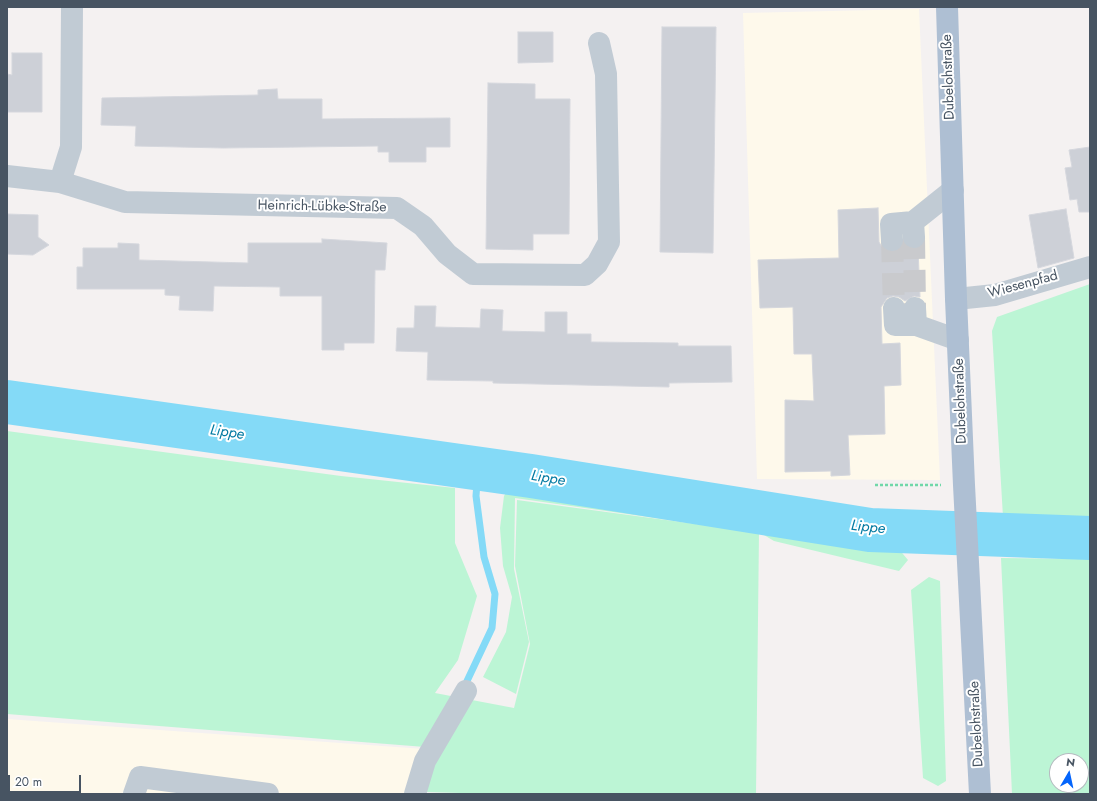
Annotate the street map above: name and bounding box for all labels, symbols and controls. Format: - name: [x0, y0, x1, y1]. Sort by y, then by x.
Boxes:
- street label: Dubelohstraße: [939, 34, 959, 120]
- street label: Heinrich-Lübke-Straße: [257, 197, 387, 217]
- street label: Wiesenpfad: [986, 268, 1060, 302]
- street label: Dubelohstraße: [951, 358, 971, 444]
- water label: Lippe: [209, 422, 245, 444]
- water label: Lippe: [530, 467, 566, 491]
- water label: Lippe: [850, 517, 886, 539]
- street label: Dubelohstraße: [966, 681, 988, 767]
- north arrow: [1049, 753, 1089, 793]
- text: N: [1065, 754, 1076, 771]
- scale bar: [10, 767, 83, 793]
- text: 20 m: [15, 773, 42, 791]

